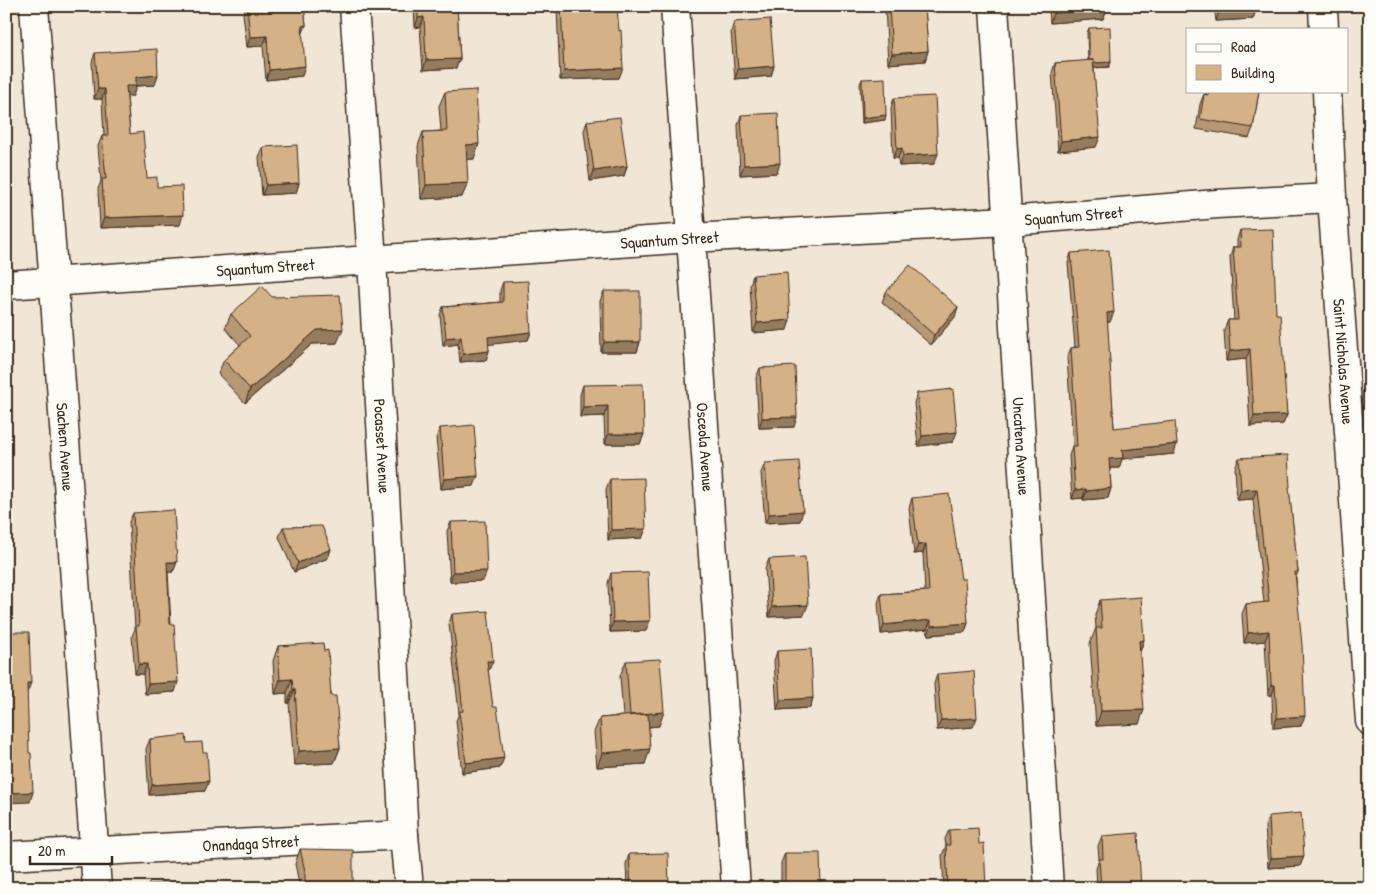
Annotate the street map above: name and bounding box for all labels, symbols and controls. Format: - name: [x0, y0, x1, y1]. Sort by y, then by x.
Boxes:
- legend: [1186, 28, 1348, 92]
- text: Road: [1231, 36, 1256, 57]
- text: Building: [1231, 62, 1275, 83]
- street label: Squantum Street: [1024, 201, 1124, 231]
- street label: Squantum Street: [620, 226, 720, 254]
- street label: Squantum Street: [215, 253, 316, 282]
- street label: Saint Nicholas Avenue: [1328, 298, 1359, 426]
- street label: Uncatena Avenue: [1007, 396, 1036, 496]
- street label: Pocasset Avenue: [369, 398, 396, 495]
- street label: Sachem Avenue: [51, 402, 80, 492]
- street label: Osceola Avenue: [691, 402, 720, 493]
- street label: Onandaga Street: [202, 830, 300, 857]
- scale bar: [30, 834, 112, 866]
- text: 20 m: [38, 840, 65, 861]

